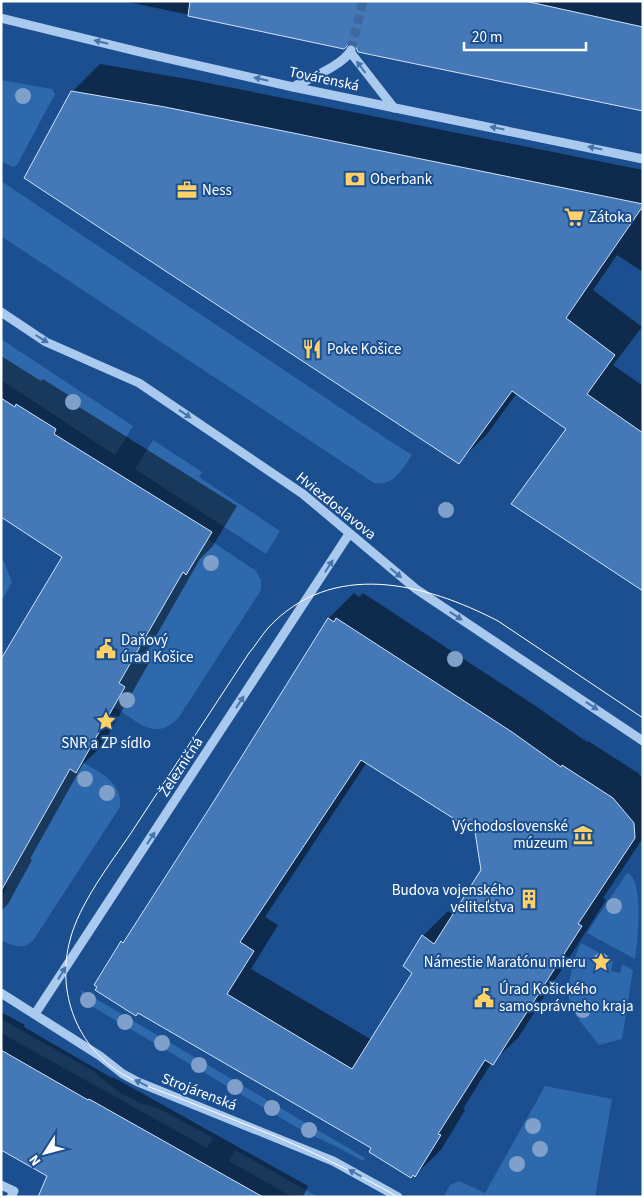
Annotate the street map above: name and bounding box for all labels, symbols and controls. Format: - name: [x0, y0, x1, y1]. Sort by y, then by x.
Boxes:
- scale bar: [464, 20, 586, 52]
- text: 20 m: [472, 27, 502, 48]
- one-way arrow: [93, 38, 108, 46]
- street label: Továrenská: [287, 61, 361, 97]
- one-way arrow: [356, 61, 367, 74]
- one-way arrow: [253, 75, 268, 83]
- one-way arrow: [489, 124, 504, 132]
- one-way arrow: [588, 144, 603, 152]
- bank icon: Oberbank: [344, 168, 366, 190]
- place label: Oberbank: [370, 169, 433, 190]
- office icon: Ness: [176, 179, 198, 201]
- place label: Ness: [202, 180, 232, 201]
- supermarket icon: Zátoka: [563, 206, 585, 228]
- place label: Zátoka: [589, 207, 632, 228]
- one-way arrow: [35, 335, 48, 344]
- restaurant icon: Poke Košice: [301, 338, 323, 360]
- place label: Poke Košice: [327, 339, 401, 360]
- one-way arrow: [178, 410, 192, 419]
- street label: Hviezdoslavova: [291, 467, 381, 545]
- one-way arrow: [324, 559, 333, 572]
- one-way arrow: [389, 567, 402, 578]
- one-way arrow: [450, 611, 463, 621]
- place label: Daňový úrad Košice: [121, 630, 194, 668]
- public building icon: Daňový úrad Košice: [95, 638, 117, 660]
- one-way arrow: [235, 695, 245, 708]
- one-way arrow: [585, 701, 599, 711]
- place icon: SNR a ZP sídlo: [95, 710, 117, 732]
- place label: SNR a ZP sídlo: [61, 733, 151, 754]
- street label: Železničná: [154, 733, 208, 801]
- place label: Východoslovenské múzeum: [452, 816, 568, 854]
- museum icon: Východoslovenské múzeum: [572, 824, 594, 846]
- one-way arrow: [146, 831, 155, 844]
- place label: Budova vojenského veliteľstva: [392, 880, 514, 918]
- building icon: Budova vojenského veliteľstva: [518, 888, 540, 910]
- place icon: Námestie Maratónu mieru: [590, 951, 612, 973]
- place label: Námestie Maratónu mieru: [424, 952, 586, 973]
- one-way arrow: [57, 967, 66, 980]
- place label: Úrad Košického samosprávneho kraja: [499, 979, 633, 1017]
- public building icon: Úrad Košického samosprávneho kraja: [473, 987, 495, 1009]
- street label: Strojárenská: [158, 1068, 240, 1116]
- one-way arrow: [134, 1079, 148, 1087]
- north arrow: [20, 1128, 70, 1178]
- text: N: [24, 1150, 46, 1170]
- one-way arrow: [348, 1169, 362, 1177]

